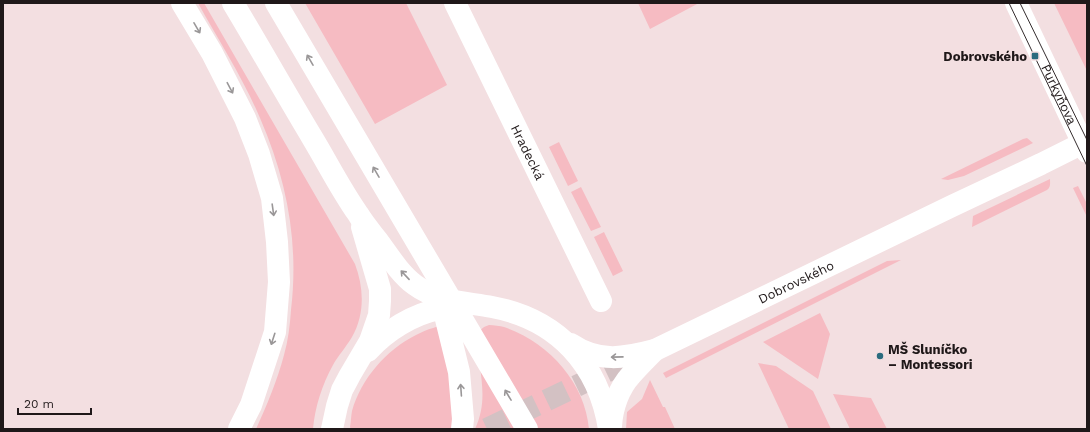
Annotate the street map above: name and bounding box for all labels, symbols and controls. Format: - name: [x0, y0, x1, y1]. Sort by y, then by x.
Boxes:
- one-way arrow: [193, 22, 201, 34]
- place label: Dobrovského: [943, 49, 1027, 64]
- marker: Dobrovského: [1030, 51, 1040, 61]
- one-way arrow: [305, 54, 313, 66]
- street label: Purkyňova: [1039, 62, 1081, 127]
- one-way arrow: [226, 82, 234, 94]
- street label: Hradecká: [508, 122, 548, 183]
- one-way arrow: [371, 166, 379, 178]
- one-way arrow: [269, 203, 277, 216]
- street label: Dobrovského: [756, 257, 836, 306]
- one-way arrow: [401, 270, 410, 281]
- one-way arrow: [269, 332, 276, 345]
- place label: MŠ Sluníčko – Montessori: [888, 341, 973, 372]
- marker: MŠ Sluníčko – Montessori: [875, 351, 885, 361]
- one-way arrow: [611, 353, 624, 361]
- one-way arrow: [457, 384, 464, 397]
- one-way arrow: [503, 389, 511, 401]
- scale bar: [18, 390, 91, 416]
- text: 20 m: [24, 397, 54, 411]

